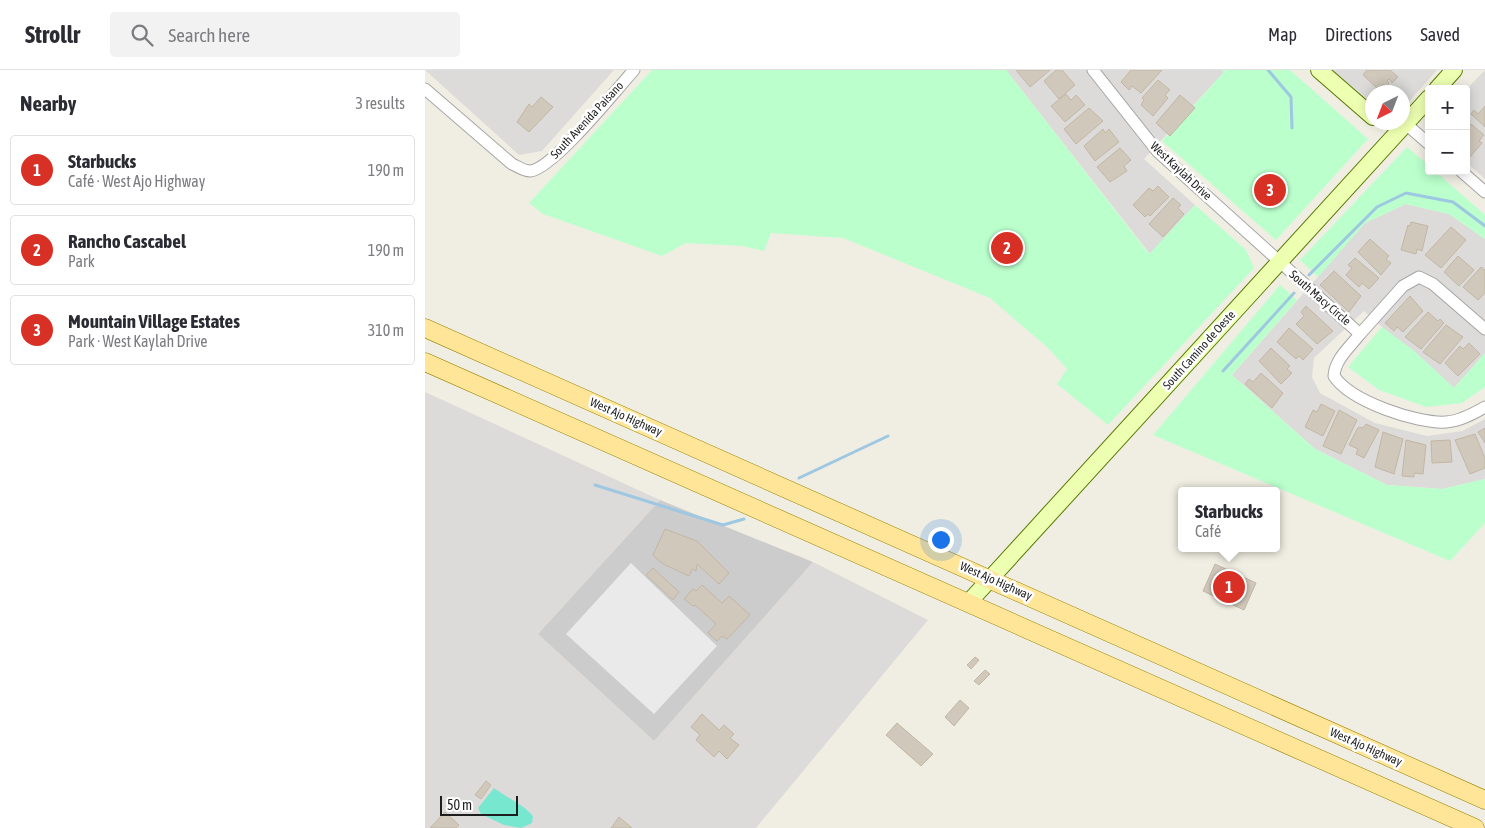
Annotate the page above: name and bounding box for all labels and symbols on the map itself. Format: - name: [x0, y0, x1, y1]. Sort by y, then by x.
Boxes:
- street label: South Avenida Paisano: [548, 78, 627, 161]
- north arrow: [1365, 85, 1410, 130]
- street label: West Kaylah Drive: [1147, 139, 1215, 203]
- pin: 3: [1254, 171, 1286, 209]
- pin: 2: [991, 229, 1023, 267]
- street label: South Macy Circle: [1286, 268, 1354, 328]
- street label: South Camino de Oeste: [1160, 308, 1238, 392]
- street label: West Ajo Highway: [588, 395, 664, 439]
- your location: [928, 527, 954, 553]
- street label: West Ajo Highway: [958, 559, 1034, 603]
- pin: 1: [1213, 568, 1245, 606]
- street label: West Ajo Highway: [1328, 725, 1404, 769]
- scale bar: [440, 793, 517, 816]

